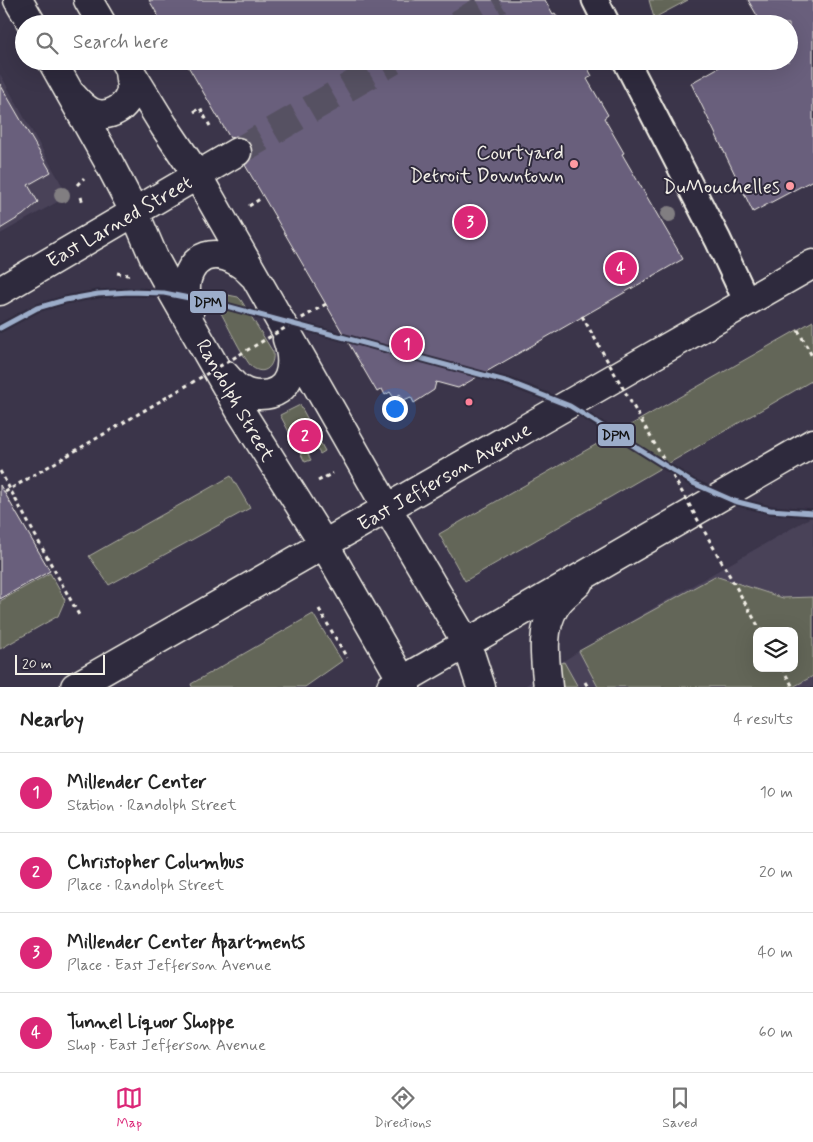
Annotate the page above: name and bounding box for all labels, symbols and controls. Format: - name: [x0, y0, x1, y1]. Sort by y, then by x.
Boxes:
- search box: [15, 15, 798, 70]
- icon: search: [33, 29, 61, 57]
- text: Search here: [73, 30, 169, 55]
- place label: Courtyard Detroit Downtown: [410, 140, 564, 190]
- marker: Courtyard Detroit Downtown: [568, 158, 580, 170]
- street label: East Larned Street: [42, 170, 198, 275]
- place label: DuMouchelles: [663, 174, 780, 201]
- marker: DuMouchelles: [784, 180, 796, 192]
- pin: 3: [454, 203, 486, 241]
- pin: 4: [605, 249, 637, 287]
- line badge: DPM: [189, 290, 227, 314]
- text: DPM: [193, 294, 223, 312]
- pin: 1: [391, 325, 423, 363]
- street label: Randolph Street: [189, 335, 281, 467]
- your location: [382, 396, 408, 422]
- unlabelled marker: [464, 397, 474, 407]
- street label: East Jefferson Avenue: [353, 416, 537, 538]
- pin: 2: [289, 417, 321, 455]
- line badge: DPM: [597, 423, 635, 447]
- text: DPM: [601, 427, 631, 445]
- map controls: [753, 627, 798, 672]
- button: layers: [753, 627, 798, 672]
- scale bar: [15, 652, 105, 675]
- text: 20 m: [22, 655, 52, 673]
- text: Nearby: [20, 706, 84, 734]
- text: 4 results: [733, 709, 793, 730]
- text: Millender Center: [67, 770, 207, 795]
- text: 1: [32, 782, 40, 803]
- text: 10 m: [760, 782, 793, 803]
- text: Station · Randolph Street: [67, 795, 237, 816]
- text: Christopher Columbus: [67, 850, 244, 875]
- text: 2: [32, 862, 40, 883]
- text: 20 m: [759, 862, 793, 883]
- text: Place · Randolph Street: [67, 875, 224, 896]
- text: Millender Center Apartments: [67, 930, 305, 955]
- text: 3: [32, 942, 40, 963]
- text: 40 m: [757, 942, 793, 963]
- text: Place · East Jefferson Avenue: [67, 955, 272, 976]
- text: Tunnel Liquor Shoppe: [67, 1010, 234, 1035]
- text: 4: [31, 1022, 41, 1043]
- text: 60 m: [759, 1022, 793, 1043]
- text: Shop · East Jefferson Avenue: [67, 1035, 266, 1056]
- tab: Map: [115, 1084, 143, 1132]
- tab: Directions: [374, 1084, 432, 1132]
- tab: Saved: [662, 1084, 698, 1132]

